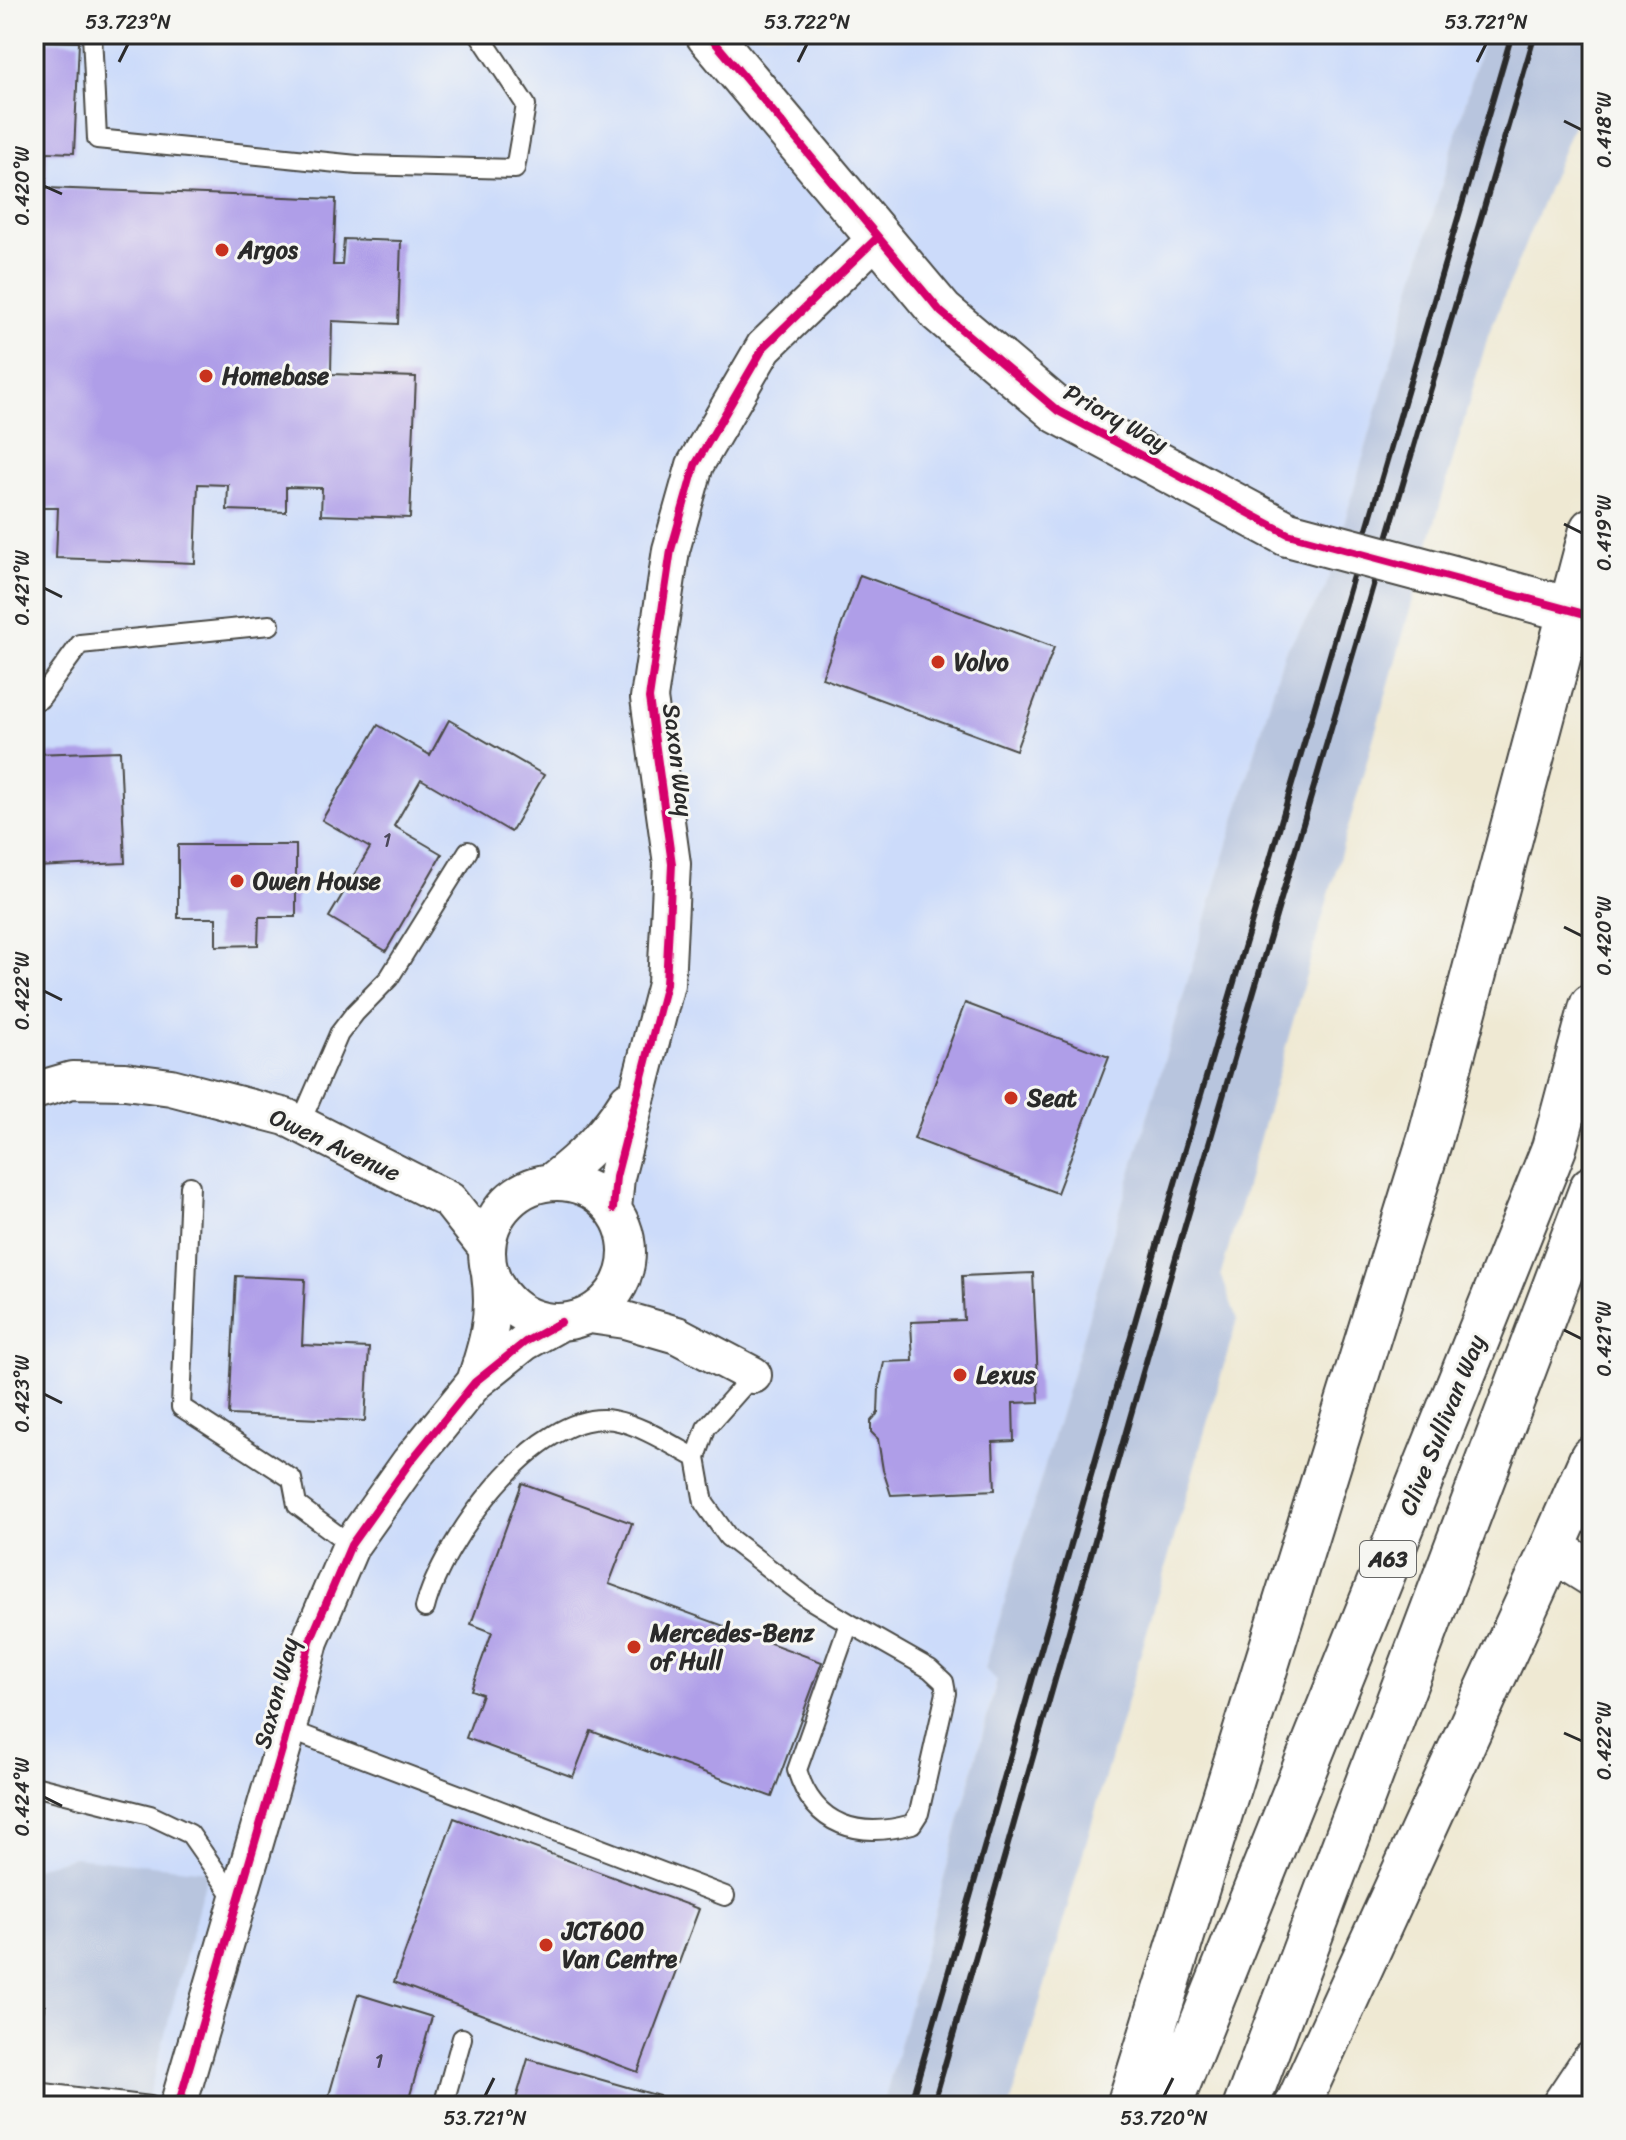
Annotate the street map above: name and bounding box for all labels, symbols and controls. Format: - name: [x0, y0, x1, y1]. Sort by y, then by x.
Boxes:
- text: 53.723°N: [85, 5, 171, 40]
- text: 53.722°N: [764, 5, 850, 40]
- text: 53.721°N: [1444, 5, 1528, 40]
- text: 0.418°W: [1587, 92, 1622, 168]
- text: 0.420°W: [5, 146, 40, 226]
- place label: Argos: [237, 229, 299, 271]
- marker: Argos: [213, 241, 231, 259]
- place label: Homebase: [222, 355, 330, 397]
- marker: Homebase: [197, 367, 215, 385]
- street label: Priory Way: [1056, 372, 1177, 464]
- text: 0.419°W: [1587, 494, 1622, 571]
- text: 0.421°W: [5, 550, 40, 626]
- place label: Volvo: [954, 641, 1009, 683]
- marker: Volvo: [929, 653, 947, 671]
- street label: Saxon Way: [650, 701, 706, 820]
- house number: 1: [383, 823, 391, 858]
- place label: Owen House: [253, 860, 382, 902]
- marker: Owen House: [228, 872, 246, 890]
- text: 0.420°W: [1587, 896, 1622, 976]
- text: 0.422°W: [5, 951, 40, 1030]
- place label: Seat: [1026, 1077, 1077, 1119]
- marker: Seat: [1002, 1089, 1020, 1107]
- street label: Owen Avenue: [262, 1096, 408, 1194]
- text: 0.421°W: [1587, 1301, 1622, 1377]
- street label: Clive Sullivan Way: [1387, 1328, 1498, 1522]
- place label: Lexus: [976, 1354, 1037, 1396]
- text: 0.423°W: [5, 1355, 40, 1433]
- marker: Lexus: [951, 1366, 969, 1384]
- road number: A63: [1360, 1541, 1416, 1577]
- place label: Mercedes-Benz of Hull: [649, 1612, 815, 1682]
- street label: Saxon Way: [241, 1632, 311, 1753]
- marker: Mercedes-Benz of Hull: [625, 1638, 643, 1656]
- text: 0.422°W: [1587, 1701, 1622, 1780]
- text: 0.424°W: [5, 1757, 40, 1837]
- place label: JCT600 Van Centre: [560, 1910, 678, 1980]
- marker: JCT600 Van Centre: [537, 1936, 555, 1954]
- house number: 1: [375, 2044, 383, 2079]
- text: 53.721°N: [443, 2101, 527, 2136]
- text: 53.720°N: [1120, 2101, 1208, 2136]

